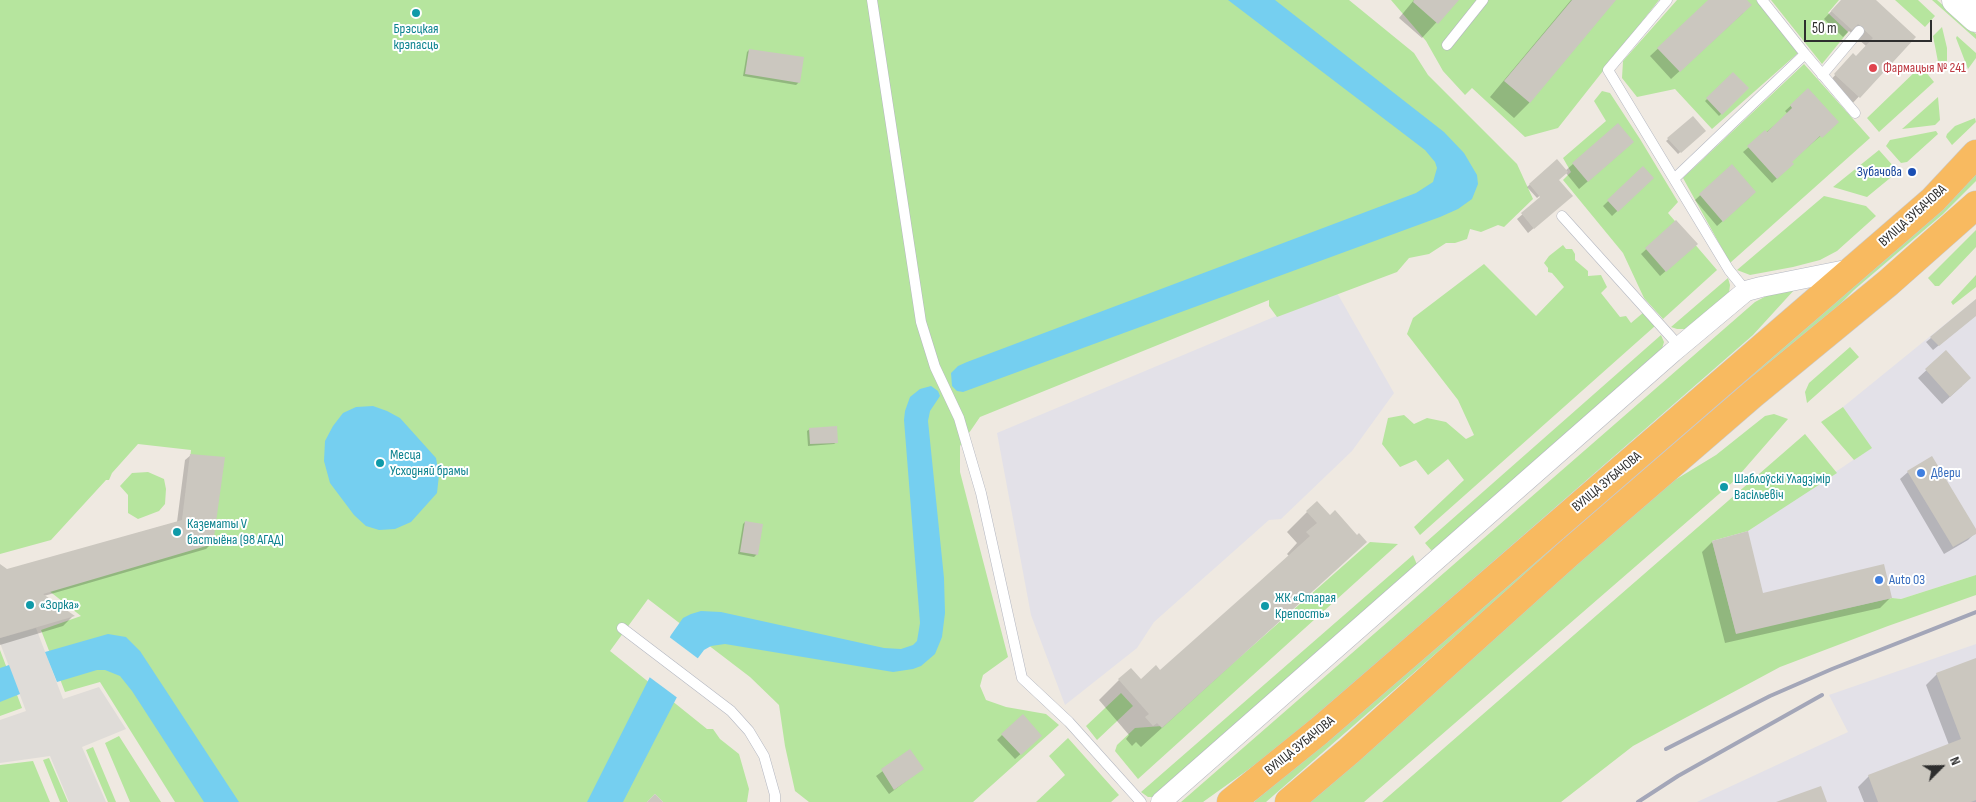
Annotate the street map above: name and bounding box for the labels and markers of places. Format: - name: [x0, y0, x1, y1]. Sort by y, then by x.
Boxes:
- marker: Брэсцкая крэпасць: [410, 7, 422, 19]
- place label: Брэсцкая крэпасць: [393, 21, 439, 54]
- place label: Фармацыя № 241: [1883, 60, 1966, 76]
- marker: Фармацыя № 241: [1867, 62, 1879, 74]
- place label: Зубачова: [1857, 164, 1902, 180]
- marker: Зубачова: [1906, 166, 1918, 178]
- place label: Месца Усходняй брамы: [390, 447, 469, 480]
- marker: Месца Усходняй брамы: [374, 457, 386, 469]
- place label: Двери: [1931, 465, 1961, 481]
- marker: Двери: [1915, 467, 1927, 479]
- place label: Шаблоўскі Уладзімір Васільевіч: [1734, 471, 1831, 504]
- marker: Шаблоўскі Уладзімір Васільевіч: [1718, 481, 1730, 493]
- place label: Казематы V бастыёна (98 АГАД): [187, 516, 284, 548]
- marker: Казематы V бастыёна (98 АГАД): [171, 526, 183, 538]
- place label: Auto 03: [1889, 572, 1925, 588]
- marker: Auto 03: [1873, 574, 1885, 586]
- place label: ЖК «Старая Крепость»: [1275, 590, 1336, 622]
- place label: «Зорка»: [40, 597, 79, 613]
- marker: «Зорка»: [24, 599, 36, 611]
- marker: ЖК «Старая Крепость»: [1259, 600, 1271, 612]

